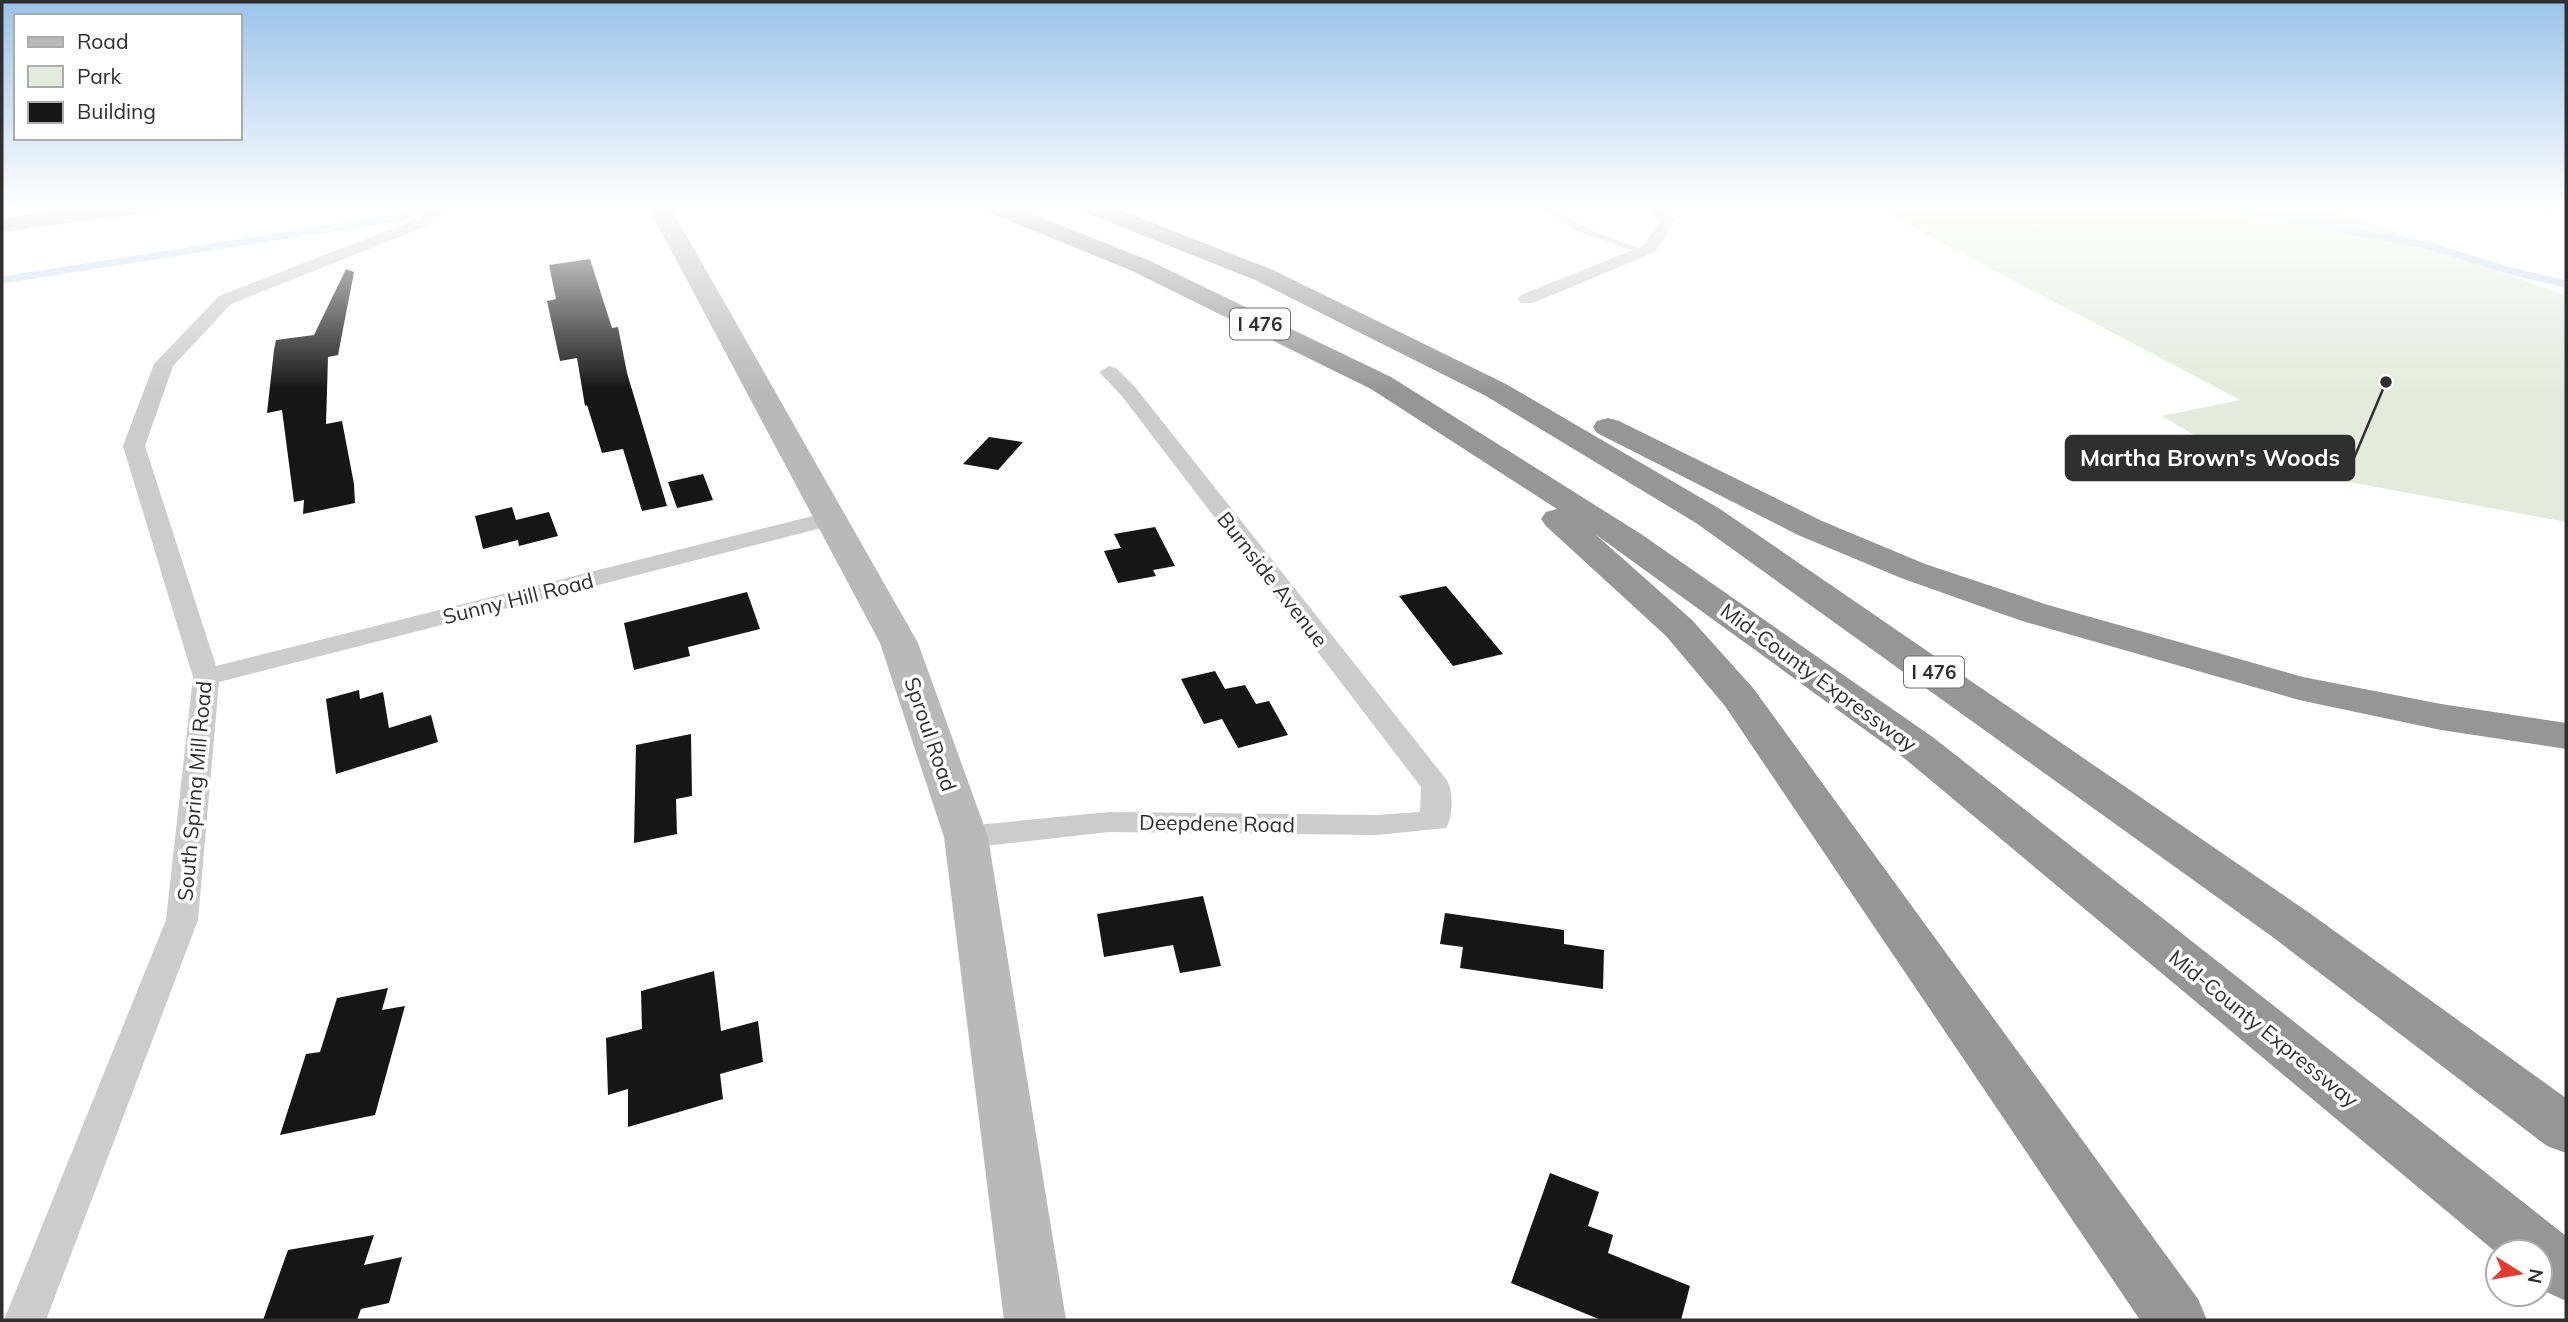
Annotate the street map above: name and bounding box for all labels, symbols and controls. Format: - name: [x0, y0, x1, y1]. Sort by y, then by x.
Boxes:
- legend: [14, 14, 242, 140]
- text: Road: [77, 28, 128, 54]
- text: Park: [77, 63, 121, 89]
- text: Building: [77, 98, 156, 124]
- road number: I 476: [1230, 308, 1290, 340]
- callout: Martha Brown's Woods: [2066, 436, 2354, 480]
- text: Martha Brown's Woods: [2080, 443, 2340, 472]
- street label: Burnside Avenue: [1212, 506, 1334, 652]
- street label: Sunny Hill Road: [440, 567, 596, 629]
- street label: Mid-County Expressway: [1716, 597, 1922, 757]
- road number: I 476: [1904, 656, 1964, 688]
- street label: Sproul Road: [899, 673, 963, 795]
- street label: South Spring Mill Road: [171, 680, 217, 902]
- street label: Deepdene Road: [1139, 809, 1295, 837]
- street label: Mid-County Expressway: [2164, 944, 2364, 1112]
- north arrow: [2484, 1238, 2554, 1308]
- text: N: [2523, 1267, 2549, 1286]

